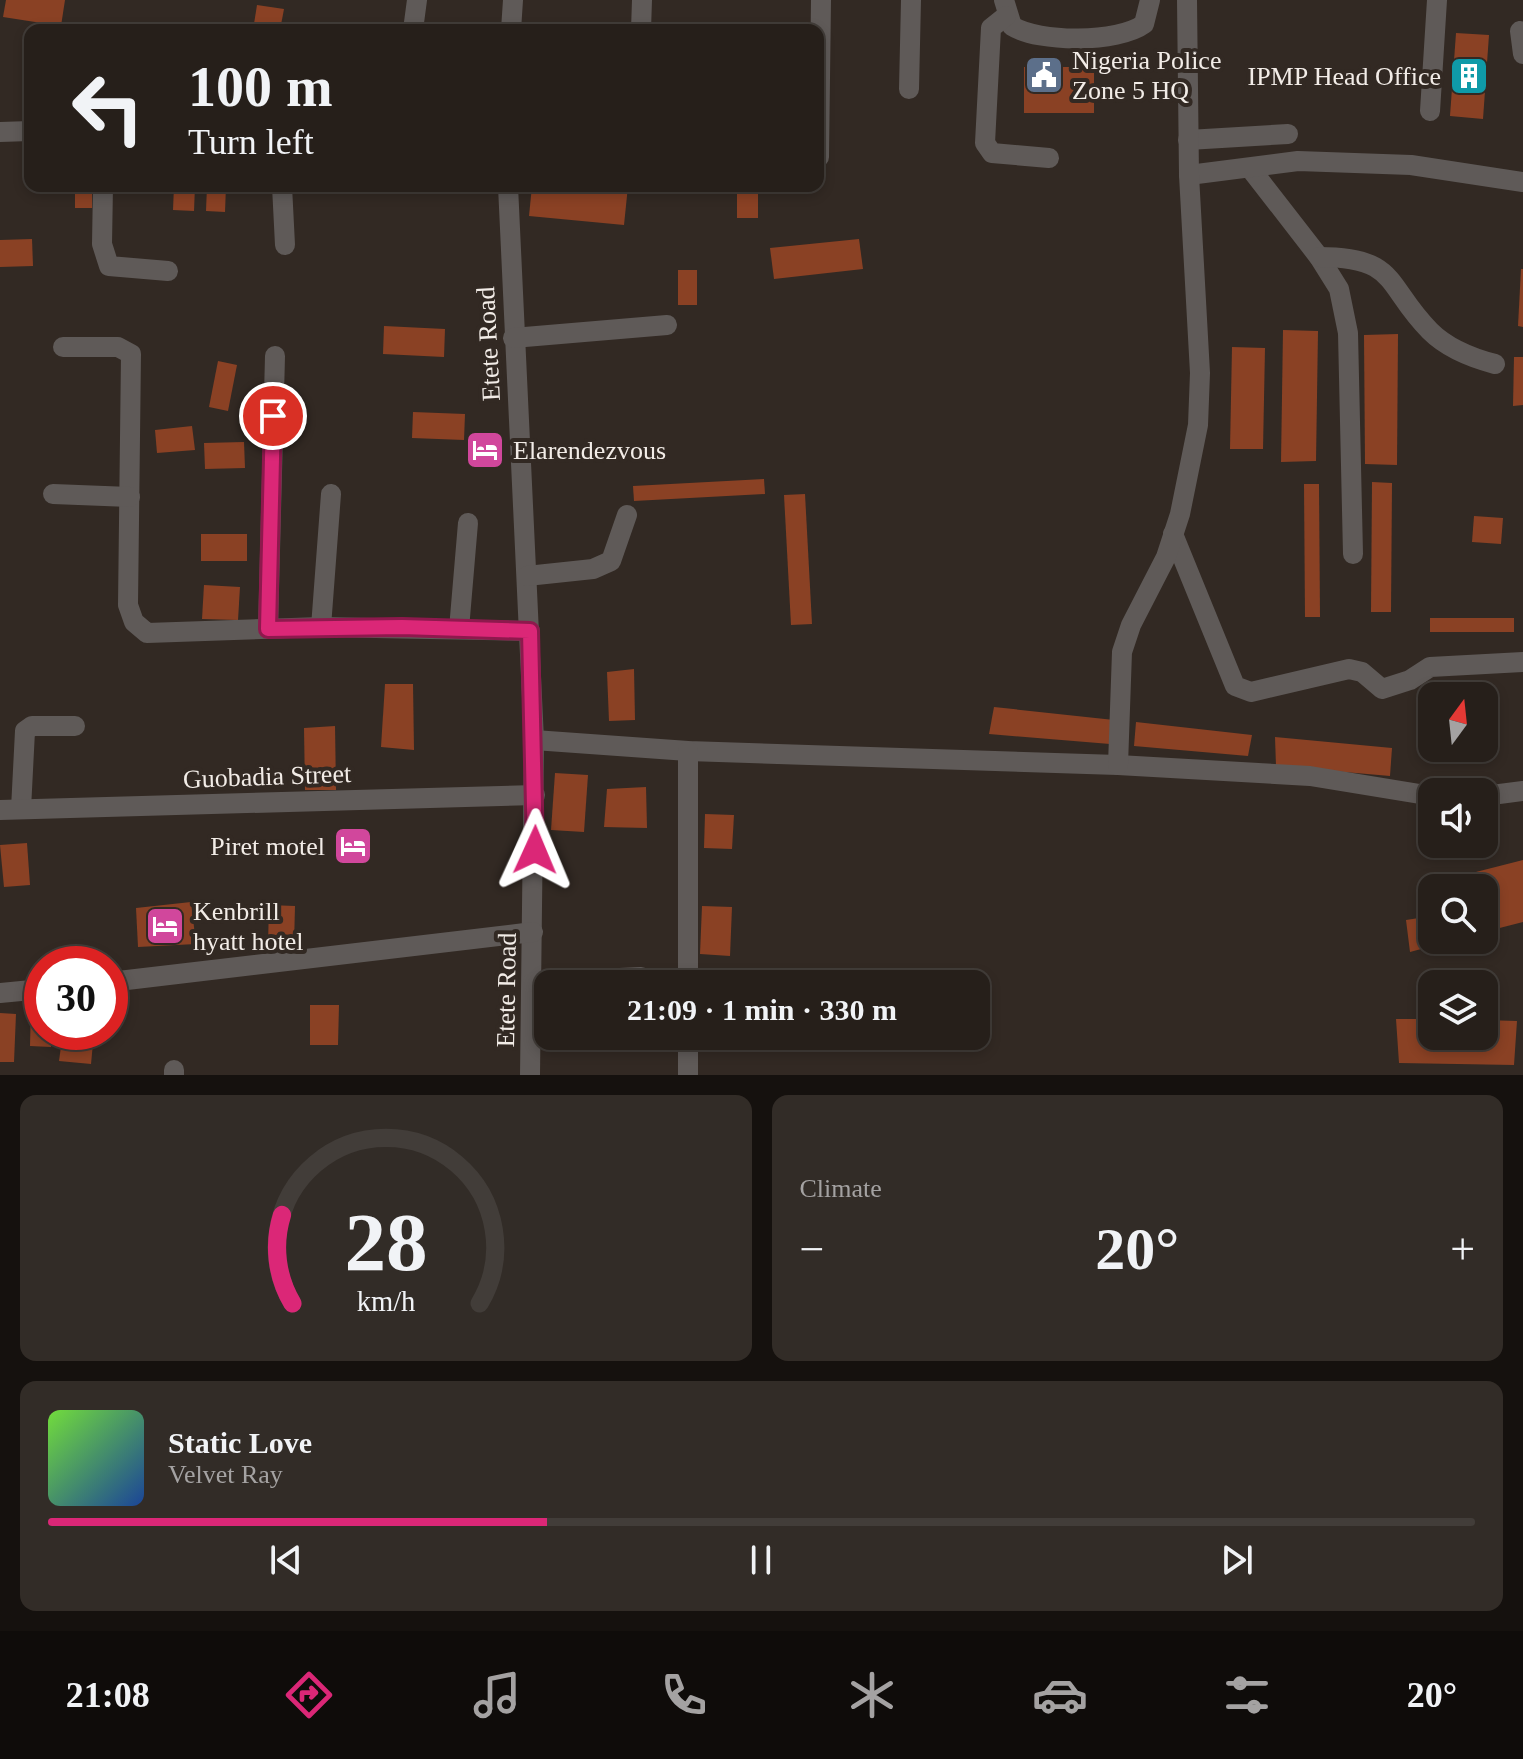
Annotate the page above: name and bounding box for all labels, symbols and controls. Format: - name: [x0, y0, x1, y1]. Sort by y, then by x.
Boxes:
- place label: Nigeria Police Zone 5 HQ: [1072, 46, 1221, 105]
- public building icon: Nigeria Police Zone 5 HQ: [1023, 54, 1065, 96]
- building icon: IPMP Head Office: [1448, 55, 1490, 97]
- icon: left: [56, 56, 160, 160]
- text: 100 m: [188, 56, 333, 118]
- place label: IPMP Head Office: [1247, 62, 1441, 91]
- text: Turn left: [188, 122, 314, 162]
- street label: Etete Road: [471, 286, 506, 402]
- pin: [239, 382, 307, 450]
- icon: arrive: [251, 394, 295, 438]
- hotel icon: Elarendezvous: [464, 429, 506, 471]
- place label: Elarendezvous: [513, 436, 666, 465]
- north arrow: [1418, 682, 1498, 762]
- map controls: [1418, 682, 1498, 1050]
- street label: Guobadia Street: [182, 759, 352, 794]
- button: sound: [1418, 778, 1498, 858]
- position arrow: [493, 808, 577, 892]
- hotel icon: Piret motel: [332, 825, 374, 867]
- place label: Piret motel: [210, 832, 325, 861]
- button: search: [1418, 874, 1498, 954]
- place label: Kenbrill hyatt hotel: [193, 897, 303, 956]
- hotel icon: Kenbrill hyatt hotel: [144, 905, 186, 947]
- street label: Etete Road: [491, 932, 522, 1048]
- speed limit sign: 30: [24, 946, 128, 1050]
- button: layers: [1418, 970, 1498, 1050]
- text: 21:09 · 1 min · 330 m: [627, 993, 897, 1026]
- text: Climate: [800, 1174, 882, 1203]
- text: 28: [344, 1196, 427, 1288]
- text: 20°: [1095, 1216, 1179, 1282]
- text: −: [800, 1225, 824, 1274]
- text: +: [1450, 1225, 1475, 1274]
- text: km/h: [356, 1286, 415, 1317]
- text: Static Love: [168, 1426, 312, 1459]
- text: Velvet Ray: [168, 1460, 283, 1489]
- icon: previous: [264, 1538, 308, 1582]
- icon: pause: [739, 1538, 783, 1582]
- icon: next: [1215, 1538, 1259, 1582]
- icon: directions: [281, 1667, 337, 1723]
- icon: music: [469, 1667, 525, 1723]
- icon: phone: [656, 1667, 712, 1723]
- icon: climate: [844, 1667, 900, 1723]
- icon: car: [1032, 1667, 1088, 1723]
- icon: filters: [1219, 1667, 1275, 1723]
- text: 21:08: [66, 1675, 150, 1715]
- text: 20°: [1407, 1675, 1457, 1715]

